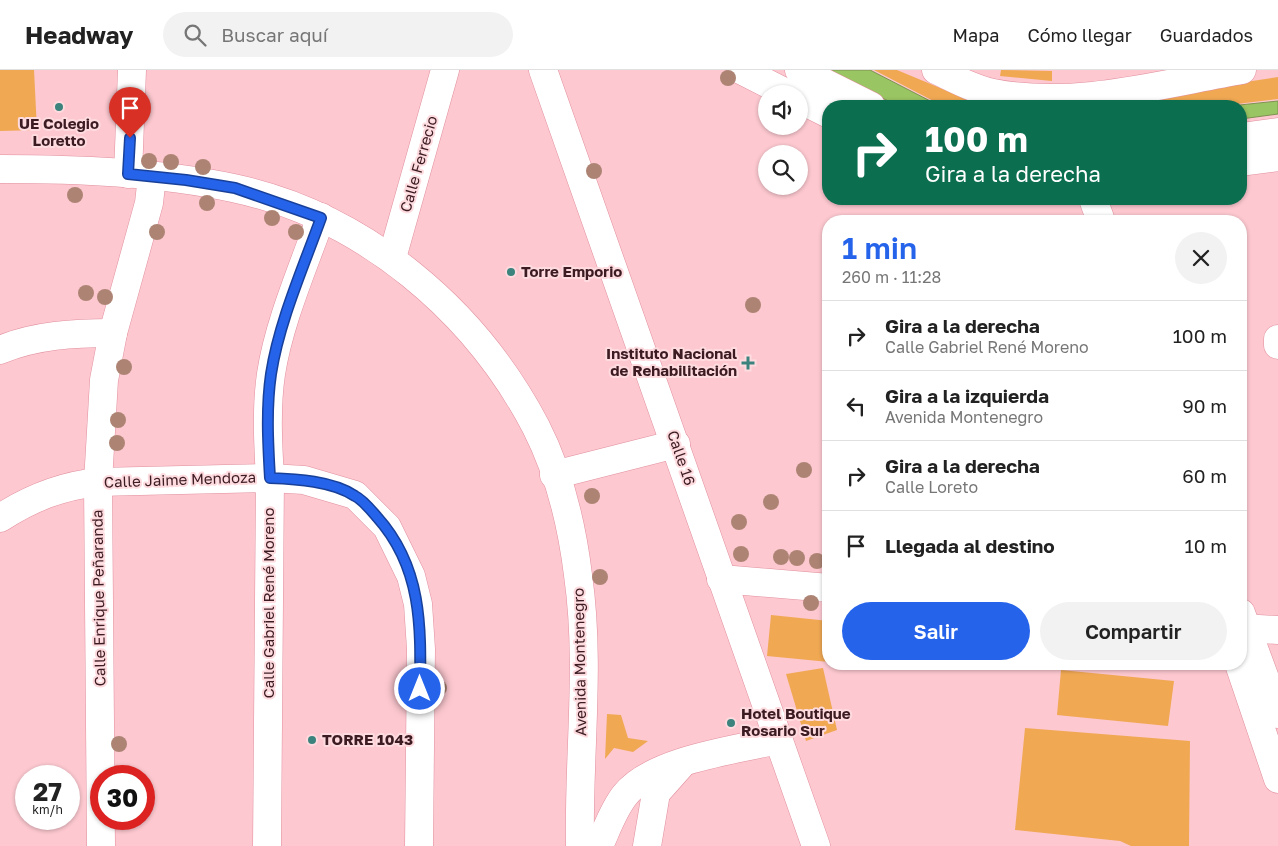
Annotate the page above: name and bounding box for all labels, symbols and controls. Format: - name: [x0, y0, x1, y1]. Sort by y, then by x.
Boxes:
- search box: [163, 12, 513, 57]
- text: Headway: [25, 20, 133, 49]
- icon: search: [181, 21, 209, 49]
- text: Buscar aquí: [221, 23, 328, 46]
- text: Mapa: [953, 24, 999, 46]
- text: Cómo llegar: [1027, 24, 1132, 46]
- text: Guardados: [1160, 24, 1253, 46]
- map controls: [758, 85, 808, 195]
- button: sound: [758, 85, 808, 135]
- pin: [109, 87, 151, 138]
- icon: arrive: [116, 94, 144, 122]
- marker: UE Colegio Loretto: [53, 101, 65, 113]
- street label: Calle Ferrecio: [396, 113, 440, 214]
- place label: UE Colegio Loretto: [19, 114, 99, 149]
- text: 100 m: [925, 118, 1028, 160]
- icon: right: [842, 120, 907, 185]
- button: search: [758, 145, 808, 195]
- text: Gira a la derecha: [925, 160, 1101, 187]
- text: 1 min: [842, 230, 917, 266]
- button: close: [1175, 232, 1227, 284]
- place label: Torre Emporio: [521, 262, 622, 280]
- marker: Torre Emporio: [505, 266, 517, 278]
- text: 260 m · 11:28: [842, 267, 941, 287]
- text: Gira a la derecha: [885, 314, 1040, 337]
- icon: right: [842, 322, 870, 350]
- text: 100 m: [1173, 324, 1227, 347]
- text: Calle Gabriel René Moreno: [885, 337, 1089, 357]
- place label: Instituto Nacional de Rehabilitación: [606, 344, 737, 379]
- marker: Instituto Nacional de Rehabilitación: [741, 356, 755, 370]
- text: Gira a la izquierda: [885, 384, 1049, 407]
- icon: left: [842, 392, 870, 420]
- text: 90 m: [1182, 394, 1227, 417]
- text: Avenida Montenegro: [885, 407, 1043, 427]
- street label: Calle 16: [664, 428, 700, 488]
- text: Gira a la derecha: [885, 454, 1040, 477]
- icon: right: [842, 462, 870, 490]
- text: 60 m: [1182, 464, 1227, 487]
- street label: Calle Jaime Mendoza: [104, 467, 256, 491]
- text: Calle Loreto: [885, 477, 978, 497]
- street label: Calle Gabriel René Moreno: [259, 508, 277, 698]
- street label: Calle Enrique Peñaranda: [87, 509, 109, 687]
- icon: arrive: [842, 532, 870, 560]
- text: Llegada al destino: [885, 534, 1055, 557]
- text: 10 m: [1184, 534, 1227, 557]
- street label: Avenida Montenegro: [569, 588, 589, 736]
- button: Salir: [842, 602, 1030, 660]
- button: Compartir: [1040, 602, 1227, 660]
- position arrow: [393, 662, 445, 714]
- place label: Hotel Boutique Rosario Sur: [741, 704, 851, 739]
- marker: Hotel Boutique Rosario Sur: [725, 717, 737, 729]
- place label: TORRE 1043: [322, 730, 413, 748]
- marker: TORRE 1043: [306, 734, 318, 746]
- speed limit sign: 30: [90, 765, 155, 830]
- text: 27: [33, 776, 62, 807]
- text: km/h: [32, 802, 63, 817]

